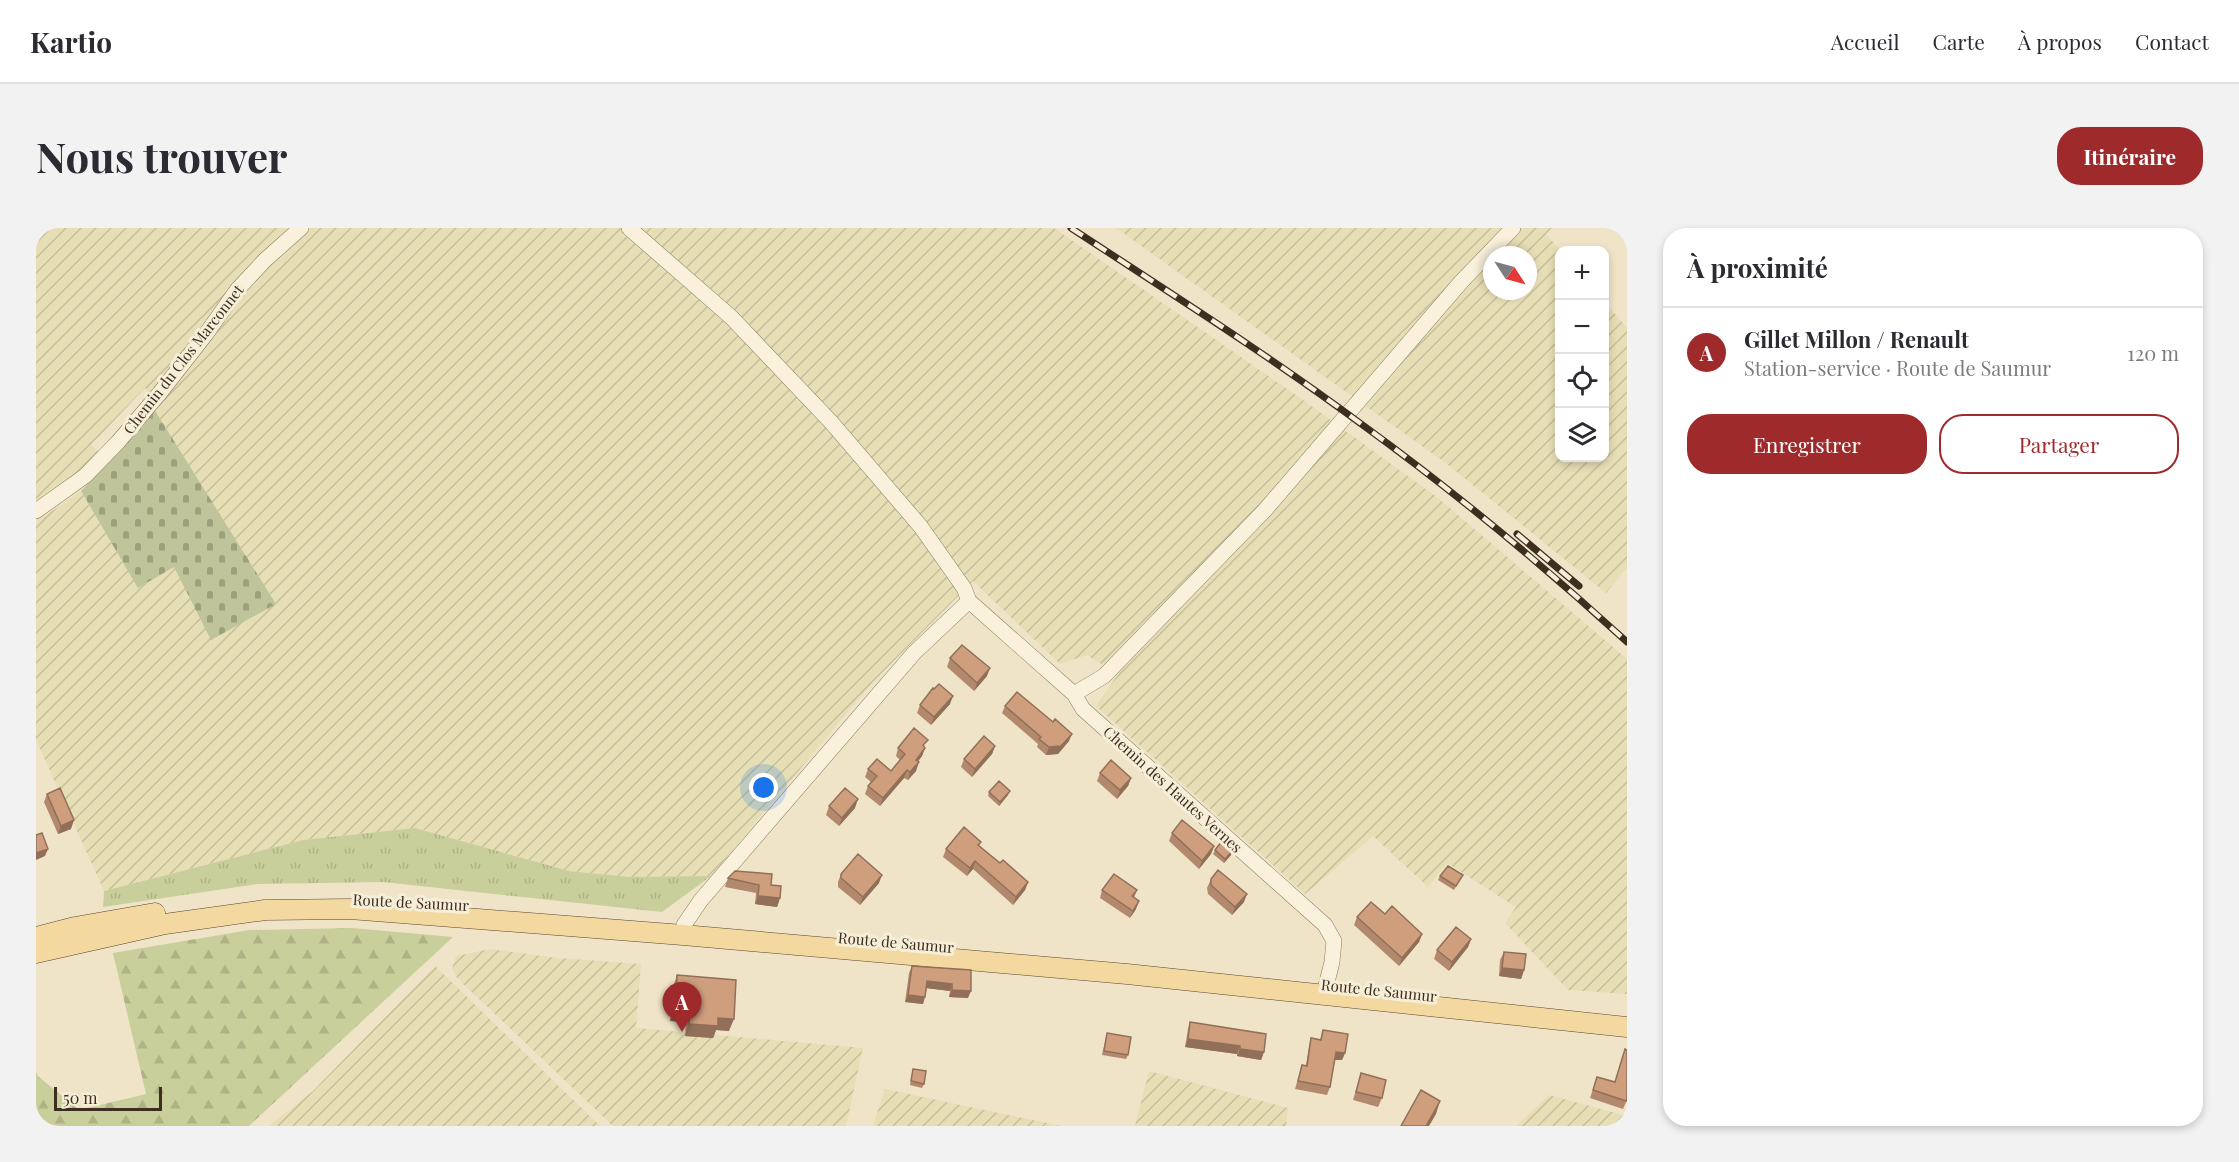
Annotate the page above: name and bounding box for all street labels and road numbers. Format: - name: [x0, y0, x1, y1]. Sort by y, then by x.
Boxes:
- street label: Chemin du Clos Marconnet: [118, 280, 248, 438]
- street label: Chemin des Hautes Vernes: [1099, 721, 1247, 857]
- street label: Route de Saumur: [352, 889, 470, 915]
- street label: Route de Saumur: [837, 927, 955, 957]
- street label: Route de Saumur: [1320, 974, 1438, 1006]

